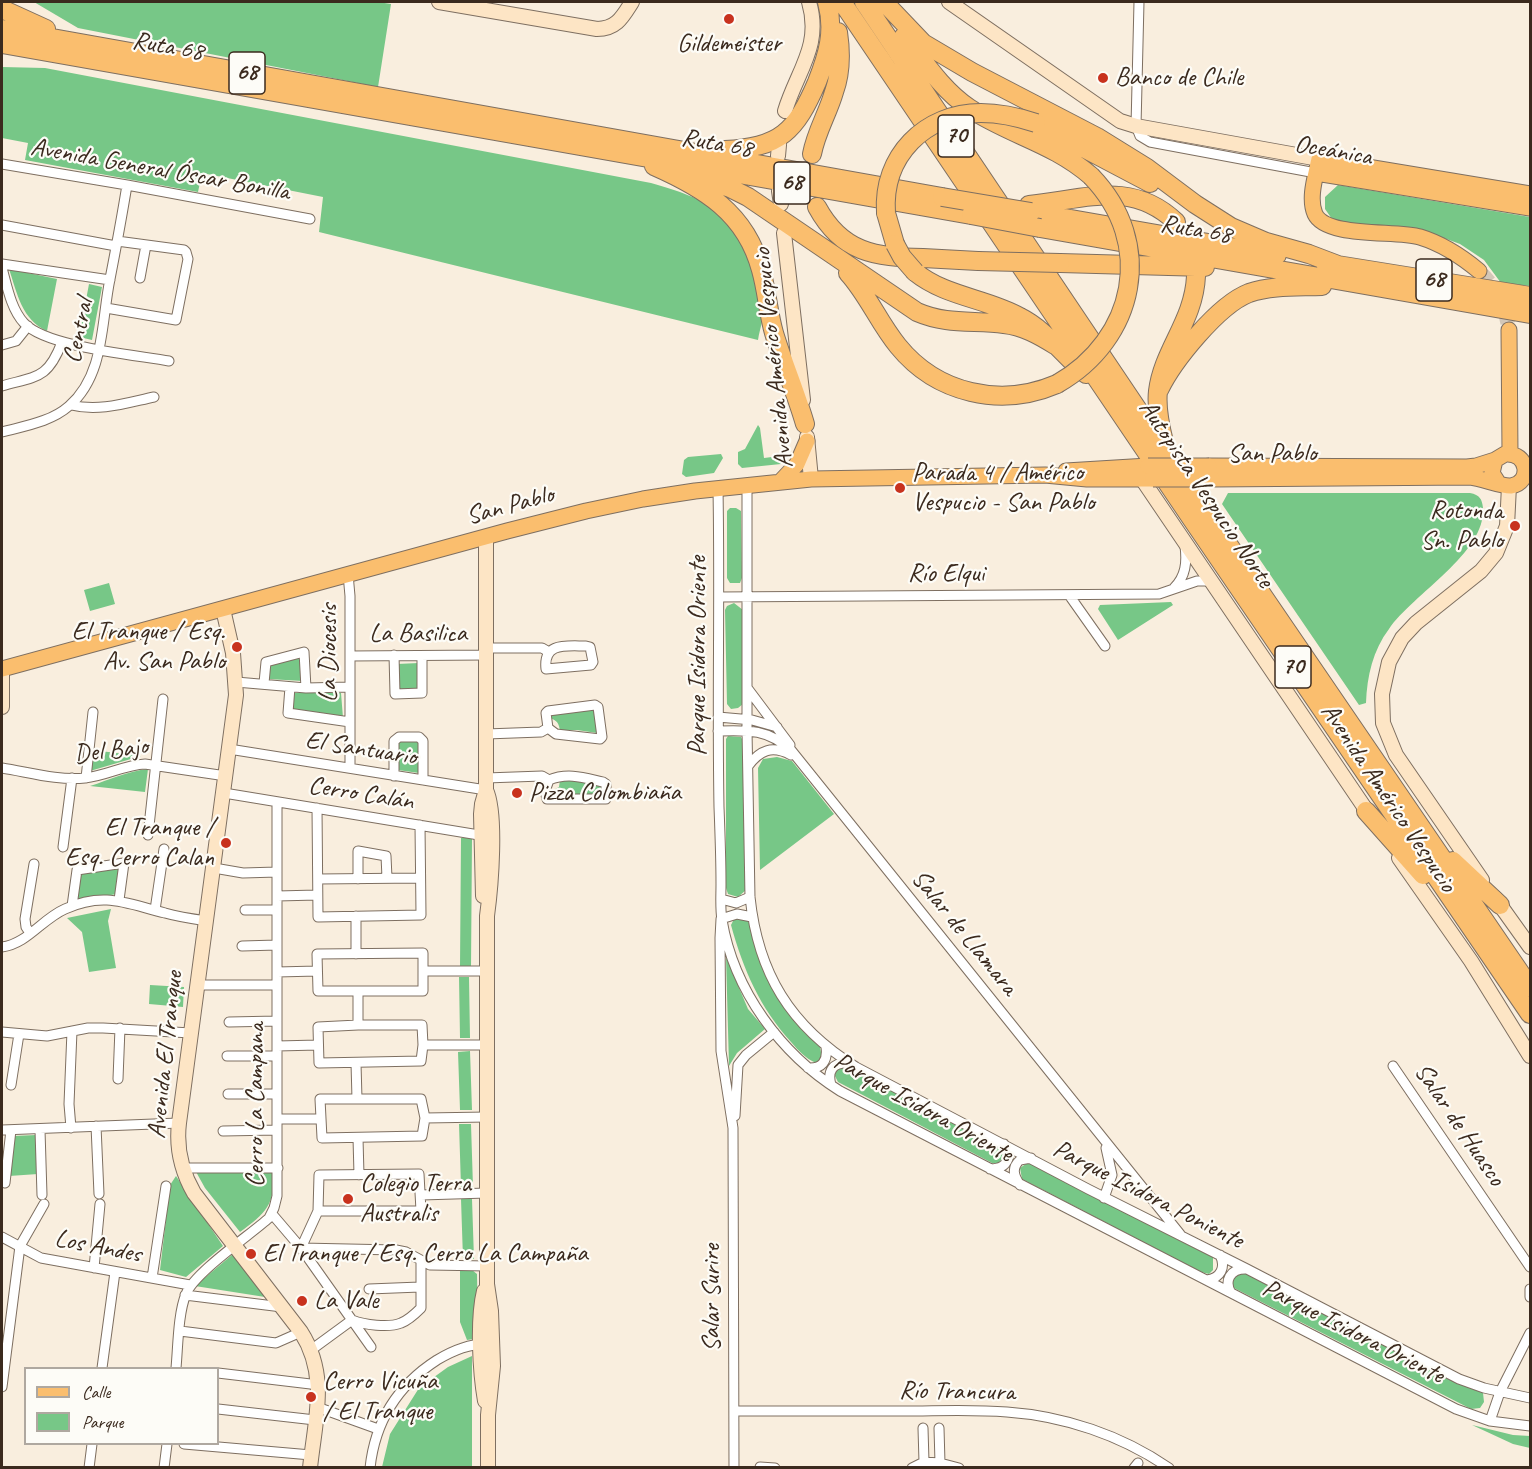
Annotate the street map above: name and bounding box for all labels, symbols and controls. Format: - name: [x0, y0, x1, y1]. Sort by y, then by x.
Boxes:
- marker: Gildemeister: [722, 12, 736, 26]
- street label: Ruta 68: [130, 25, 206, 69]
- place label: Gildemeister: [677, 28, 781, 60]
- road number: 68: [229, 52, 265, 94]
- place label: Banco de Chile: [1115, 62, 1243, 94]
- marker: Banco de Chile: [1096, 71, 1110, 85]
- road number: 70: [938, 115, 974, 157]
- street label: Ruta 68: [679, 122, 755, 166]
- street label: Oceánica: [1292, 129, 1374, 173]
- street label: Avenida General Óscar Bonilla: [28, 132, 292, 208]
- road number: 68: [774, 162, 810, 204]
- street label: Ruta 68: [1158, 208, 1234, 252]
- street label: Avenida Américo Vespucio: [747, 246, 801, 470]
- road number: 68: [1416, 259, 1452, 301]
- street label: Central: [57, 296, 101, 366]
- street label: Autopista Vespucio Norte: [1132, 394, 1280, 594]
- street label: San Pablo: [1228, 438, 1316, 470]
- place label: Parada 4 / Américo Vespucio - San Pablo: [912, 457, 1095, 518]
- street label: San Pablo: [463, 479, 557, 533]
- marker: Parada 4 / Américo Vespucio - San Pablo: [893, 481, 907, 495]
- place label: Rotonda Sn. Pablo: [1420, 495, 1503, 556]
- marker: Rotonda Sn. Pablo: [1508, 519, 1522, 533]
- street label: Parque Isidora Oriente: [682, 556, 714, 756]
- street label: Río Elqui: [908, 558, 984, 590]
- street label: La Diocesis: [313, 604, 345, 702]
- place label: El Tranque / Esq. Av. San Pablo: [72, 616, 225, 678]
- street label: La Basilica: [369, 618, 467, 650]
- marker: El Tranque / Esq. Av. San Pablo: [230, 640, 244, 654]
- road number: 70: [1275, 646, 1311, 688]
- street label: Avenida Américo Vespucio: [1313, 698, 1463, 898]
- street label: El Santuario: [303, 725, 419, 773]
- street label: Del Bajo: [72, 731, 150, 771]
- street label: Cerro Calán: [306, 770, 416, 818]
- place label: Pizza Colombiaña: [529, 777, 681, 809]
- marker: Pizza Colombiaña: [510, 786, 524, 800]
- place label: El Tranque / Esq. Cerro Calan: [65, 812, 214, 874]
- marker: El Tranque / Esq. Cerro Calan: [219, 836, 233, 850]
- street label: Salar de Llamara: [904, 864, 1024, 1002]
- street label: Avenida El Tranque: [142, 970, 190, 1140]
- street label: Cerro La Campana: [240, 1023, 272, 1187]
- street label: Parque Isidora Oriente: [828, 1046, 1018, 1170]
- street label: Salar de Huasco: [1407, 1058, 1511, 1192]
- street label: Parque Isidora Poniente: [1047, 1133, 1249, 1257]
- place label: Colegio Terra Australis: [360, 1168, 471, 1230]
- marker: Colegio Terra Australis: [341, 1192, 355, 1206]
- street label: Los Andes: [52, 1223, 144, 1271]
- place label: El Tranque / Esq. Cerro La Campaña: [263, 1238, 588, 1270]
- street label: Salar Surire: [696, 1244, 728, 1352]
- marker: El Tranque / Esq. Cerro La Campaña: [244, 1247, 258, 1261]
- street label: Parque Isidora Oriente: [1257, 1273, 1449, 1391]
- place label: La Vale: [314, 1285, 378, 1317]
- marker: La Vale: [295, 1294, 309, 1308]
- place label: Cerro Vicuña / El Tranque: [323, 1366, 437, 1428]
- legend: [24, 1367, 219, 1445]
- street label: Río Trancura: [899, 1375, 1015, 1409]
- text: Calle: [82, 1381, 110, 1403]
- marker: Cerro Vicuña / El Tranque: [304, 1390, 318, 1404]
- text: Parque: [82, 1411, 123, 1433]

